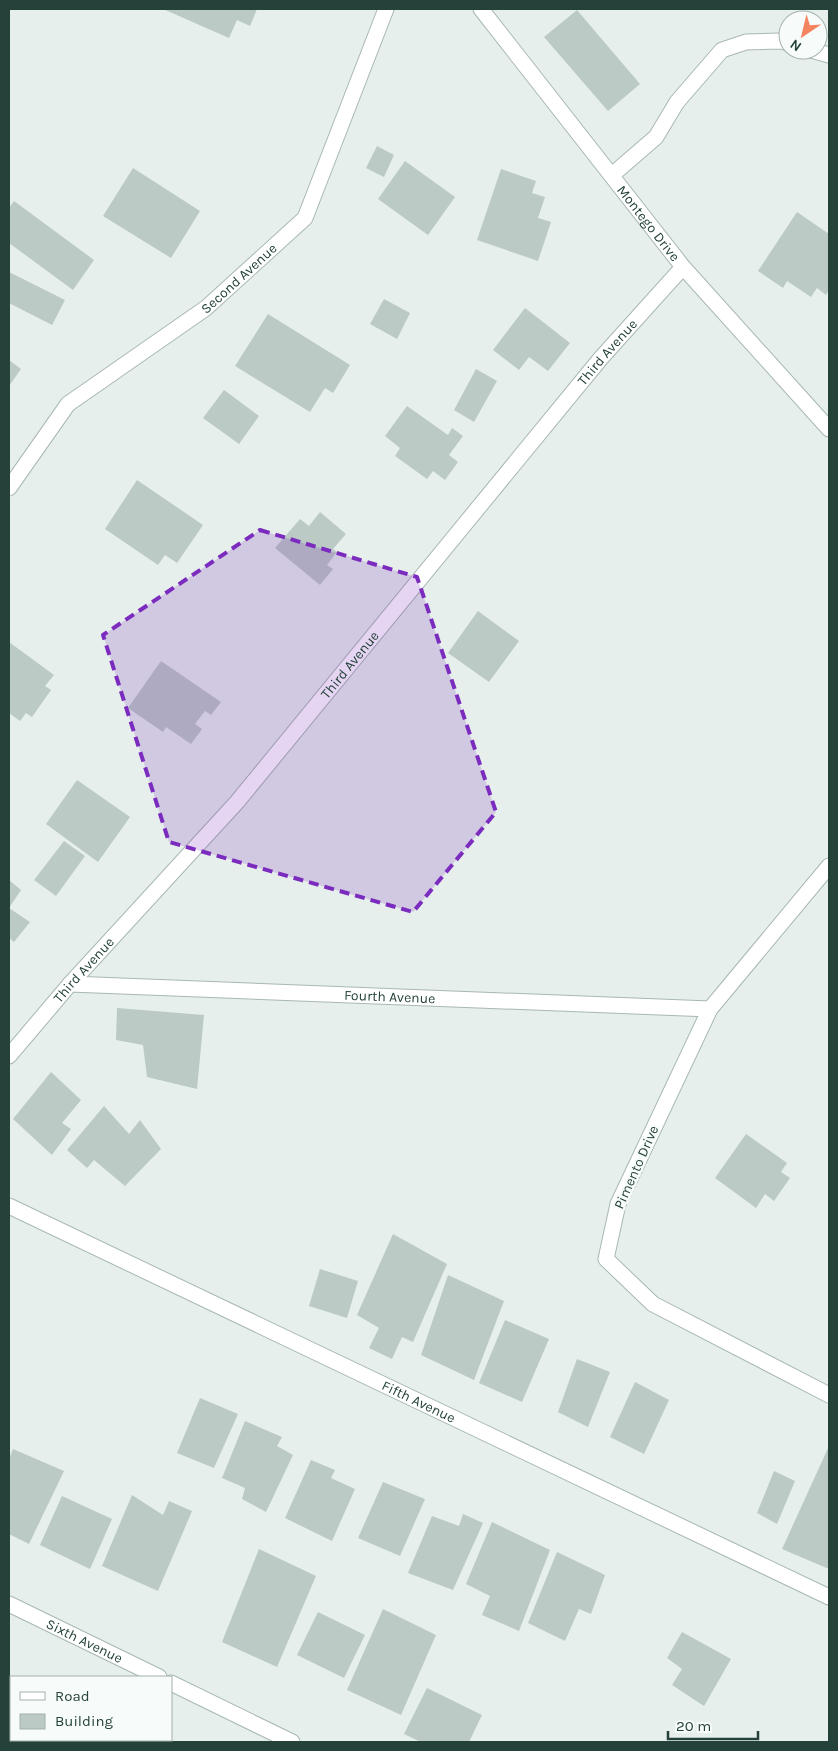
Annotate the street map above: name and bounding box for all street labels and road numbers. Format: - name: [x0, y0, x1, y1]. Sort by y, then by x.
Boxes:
- street label: Montego Drive: [613, 182, 683, 265]
- street label: Second Avenue: [198, 240, 281, 317]
- street label: Third Avenue: [574, 316, 641, 389]
- street label: Third Avenue: [317, 628, 383, 702]
- street label: Third Avenue: [50, 934, 118, 1006]
- street label: Fourth Avenue: [344, 987, 436, 1007]
- street label: Pimento Drive: [610, 1123, 662, 1212]
- street label: Fifth Avenue: [379, 1377, 458, 1427]
- street label: Sixth Avenue: [43, 1615, 125, 1667]

